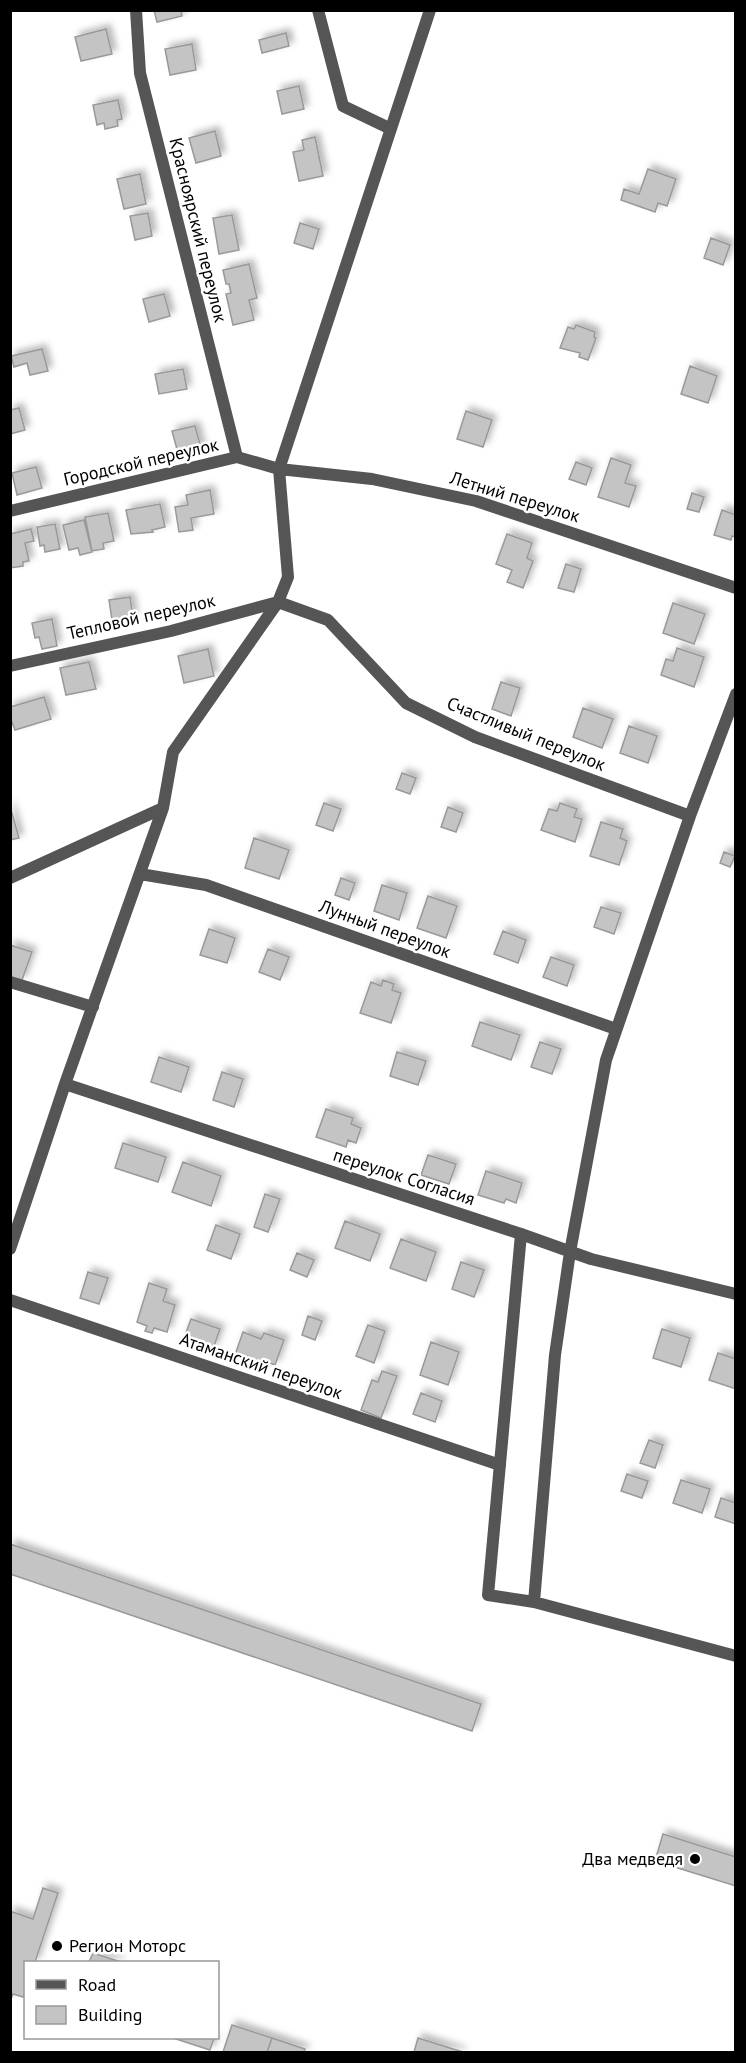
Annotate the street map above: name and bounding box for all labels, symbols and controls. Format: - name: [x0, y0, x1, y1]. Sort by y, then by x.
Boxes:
- street label: Красноярский переулок: [164, 135, 233, 325]
- street label: Городской переулок: [61, 432, 221, 491]
- street label: Летний переулок: [447, 466, 583, 527]
- street label: Тепловой переулок: [65, 588, 218, 645]
- street label: Счастливый переулок: [444, 691, 609, 776]
- street label: Лунный переулок: [315, 894, 454, 963]
- street label: переулок Согласия: [330, 1143, 478, 1210]
- street label: Атаманский переулок: [177, 1327, 346, 1404]
- place label: Два медведя: [582, 1847, 683, 1870]
- marker: Два медведя: [688, 1852, 702, 1866]
- place label: Регион Моторс: [69, 1934, 186, 1957]
- marker: Регион Моторс: [50, 1939, 64, 1953]
- legend: [24, 1961, 219, 2039]
- text: Road: [78, 1973, 116, 1996]
- text: Building: [78, 2003, 142, 2026]

